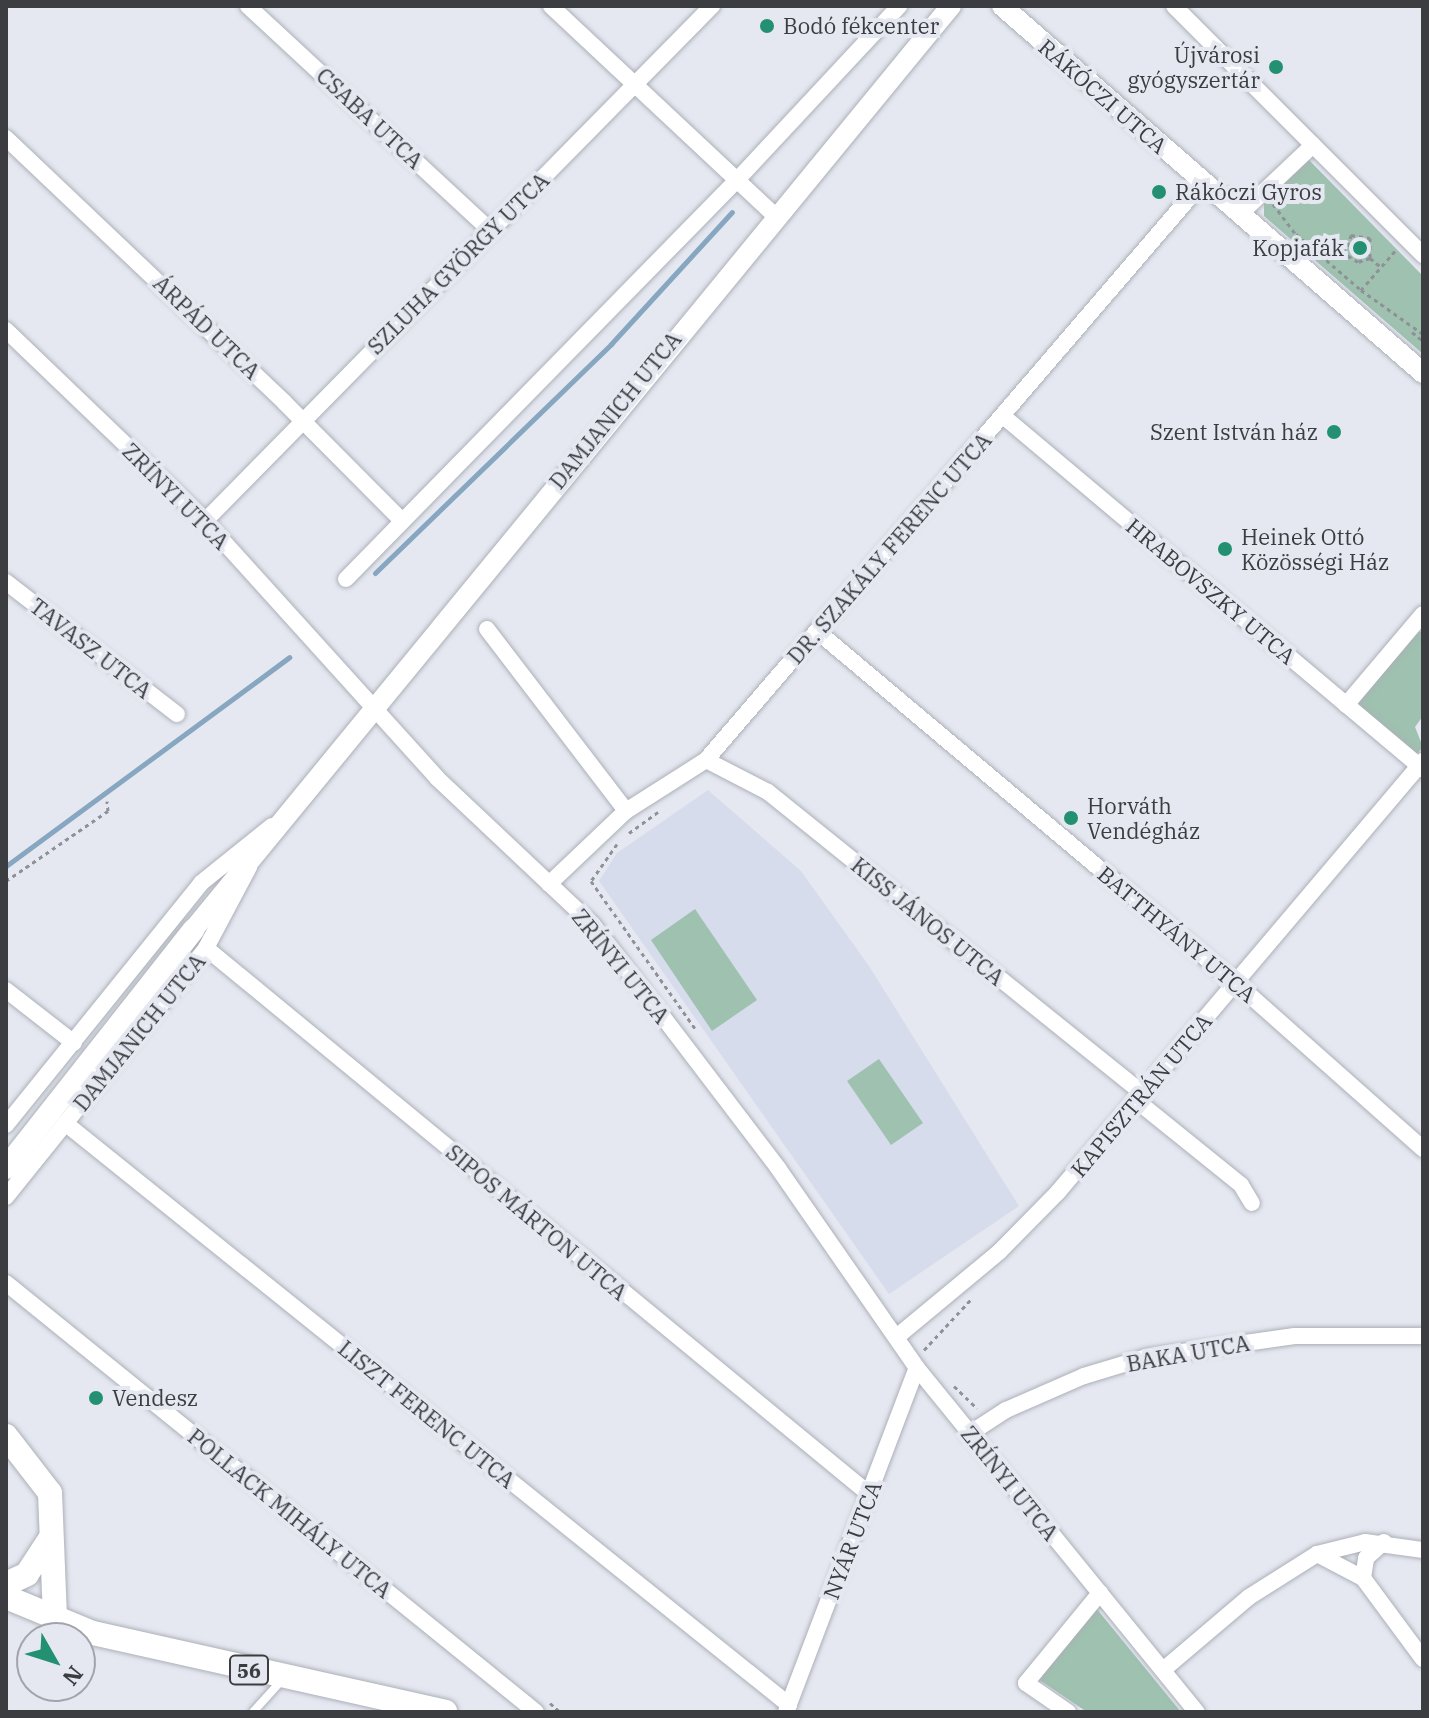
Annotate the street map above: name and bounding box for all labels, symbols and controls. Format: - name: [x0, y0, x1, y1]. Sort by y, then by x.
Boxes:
- place label: Bodó fékcenter: [783, 13, 939, 39]
- marker: Bodó fékcenter: [758, 17, 776, 35]
- street label: RÁKÓCZI UTCA: [1033, 33, 1173, 159]
- place label: Újvárosi gyógyszertár: [1128, 41, 1260, 92]
- marker: Újvárosi gyógyszertár: [1267, 58, 1285, 76]
- street label: CSABA UTCA: [311, 62, 429, 174]
- street label: SZLUHA GYÖRGY UTCA: [362, 167, 554, 359]
- place label: Rákóczi Gyros: [1175, 179, 1322, 205]
- marker: Rákóczi Gyros: [1150, 183, 1168, 201]
- place label: Kopjafák: [1252, 235, 1344, 261]
- marker: Kopjafák: [1351, 239, 1369, 257]
- street label: ÁRPÁD UTCA: [148, 270, 266, 384]
- street label: DAMJANICH UTCA: [543, 326, 687, 494]
- place label: Szent István ház: [1150, 419, 1318, 445]
- marker: Szent István ház: [1325, 423, 1343, 441]
- street label: DR. SZAKÁLY FERENC UTCA: [781, 427, 997, 669]
- street label: ZRÍNYI UTCA: [117, 437, 235, 555]
- street label: HRABOVSZKY UTCA: [1121, 513, 1301, 669]
- place label: Heinek Ottó Közösségi Ház: [1241, 523, 1389, 574]
- marker: Heinek Ottó Közösségi Ház: [1216, 540, 1234, 558]
- street label: TAVASZ UTCA: [25, 592, 157, 704]
- place label: Horváth Vendégház: [1087, 792, 1200, 844]
- marker: Horváth Vendégház: [1062, 809, 1080, 827]
- street label: KISS JÁNOS UTCA: [846, 851, 1010, 991]
- street label: BATTHYÁNY UTCA: [1093, 860, 1261, 1008]
- street label: ZRÍNYI UTCA: [567, 903, 675, 1029]
- street label: DAMJANICH UTCA: [67, 948, 211, 1116]
- street label: KAPISZTRÁN UTCA: [1065, 1008, 1217, 1182]
- street label: SIPOS MÁRTON UTCA: [441, 1139, 633, 1305]
- street label: BAKA UTCA: [1124, 1329, 1252, 1377]
- street label: LISZT FERENC UTCA: [333, 1335, 521, 1493]
- place label: Vendesz: [112, 1385, 198, 1411]
- marker: Vendesz: [87, 1389, 105, 1407]
- street label: ZRÍNYI UTCA: [956, 1420, 1064, 1546]
- street label: POLLACK MIHÁLY UTCA: [183, 1423, 397, 1603]
- street label: NYÁR UTCA: [817, 1477, 887, 1603]
- north arrow: [16, 1622, 96, 1702]
- road number: 56: [229, 1654, 269, 1686]
- text: N: [57, 1660, 90, 1692]

